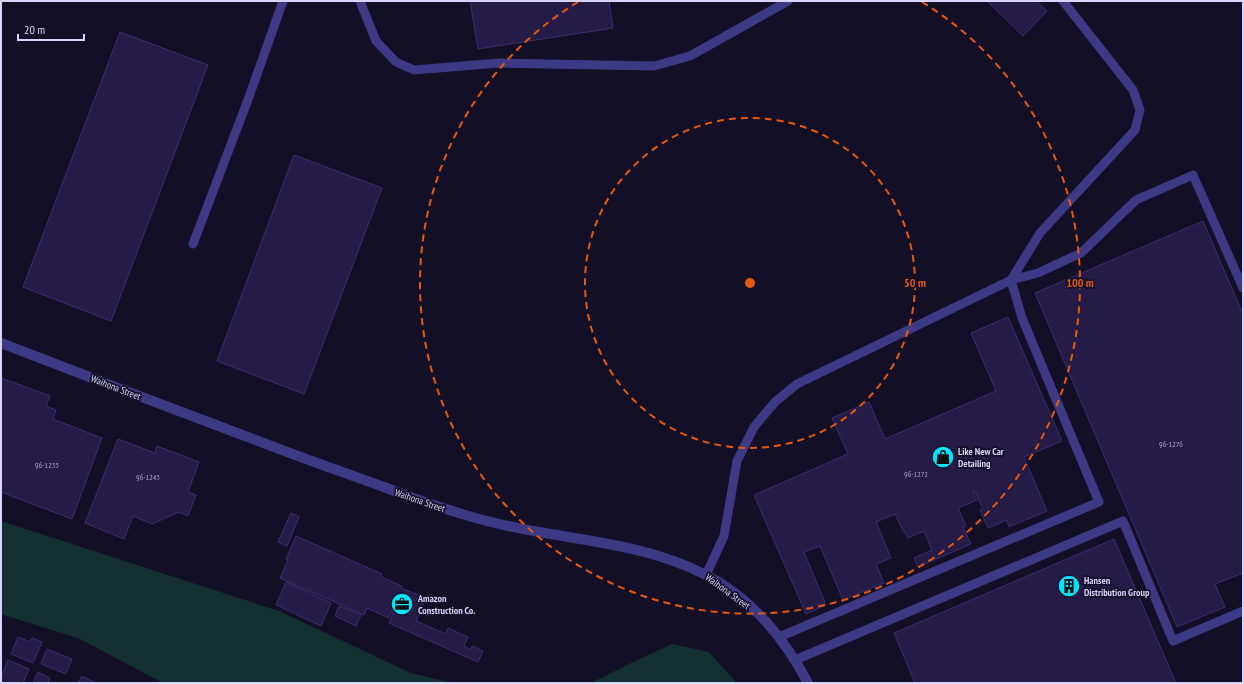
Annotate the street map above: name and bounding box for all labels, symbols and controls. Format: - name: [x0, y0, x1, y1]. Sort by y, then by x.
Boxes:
- scale bar: [18, 16, 84, 42]
- text: 20 m: [24, 22, 45, 37]
- text: 50 m: [904, 275, 926, 290]
- text: 100 m: [1066, 275, 1094, 290]
- centre of rings: [743, 276, 757, 290]
- street label: Waihona Street: [89, 372, 143, 403]
- house number: 96-1276: [1159, 439, 1183, 449]
- shop icon: Like New Car Detailing: [930, 444, 956, 470]
- place label: Like New Car Detailing: [958, 445, 1004, 470]
- house number: 96-1233: [35, 460, 59, 470]
- house number: 96-1272: [904, 469, 928, 479]
- house number: 96-1243: [136, 472, 160, 482]
- street label: Waihona Street: [393, 486, 447, 515]
- street label: Waihona Street: [703, 571, 753, 612]
- building icon: Hansen Distribution Group: [1056, 573, 1082, 599]
- place label: Hansen Distribution Group: [1084, 574, 1150, 599]
- office icon: Amazon Construction Co.: [389, 591, 415, 617]
- place label: Amazon Construction Co.: [417, 592, 475, 617]

